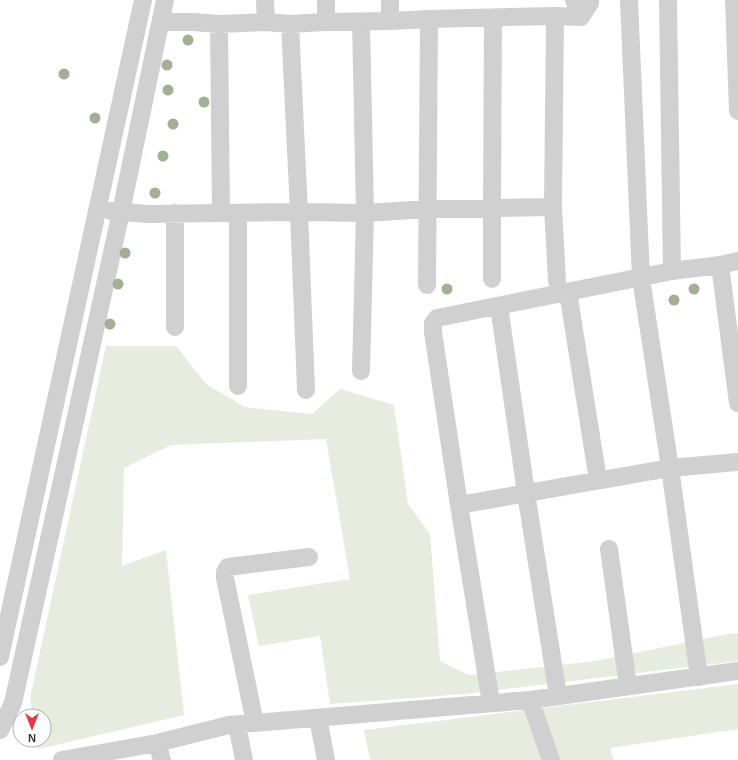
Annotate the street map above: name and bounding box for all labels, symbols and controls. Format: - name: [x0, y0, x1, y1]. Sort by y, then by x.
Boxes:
- north arrow: [12, 708, 52, 748]
- text: N: [28, 732, 36, 744]

